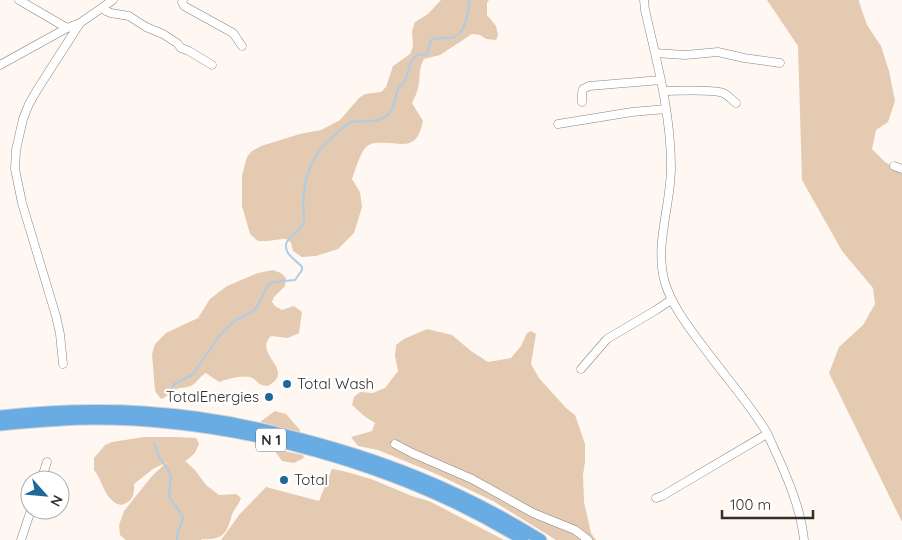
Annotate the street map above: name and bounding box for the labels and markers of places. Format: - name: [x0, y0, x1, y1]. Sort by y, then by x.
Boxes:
- place label: Total Wash: [297, 374, 374, 393]
- marker: Total Wash: [281, 378, 293, 390]
- place label: TotalEnergies: [166, 387, 259, 406]
- marker: TotalEnergies: [263, 391, 275, 403]
- place label: Total: [294, 470, 328, 489]
- marker: Total: [278, 474, 290, 486]

